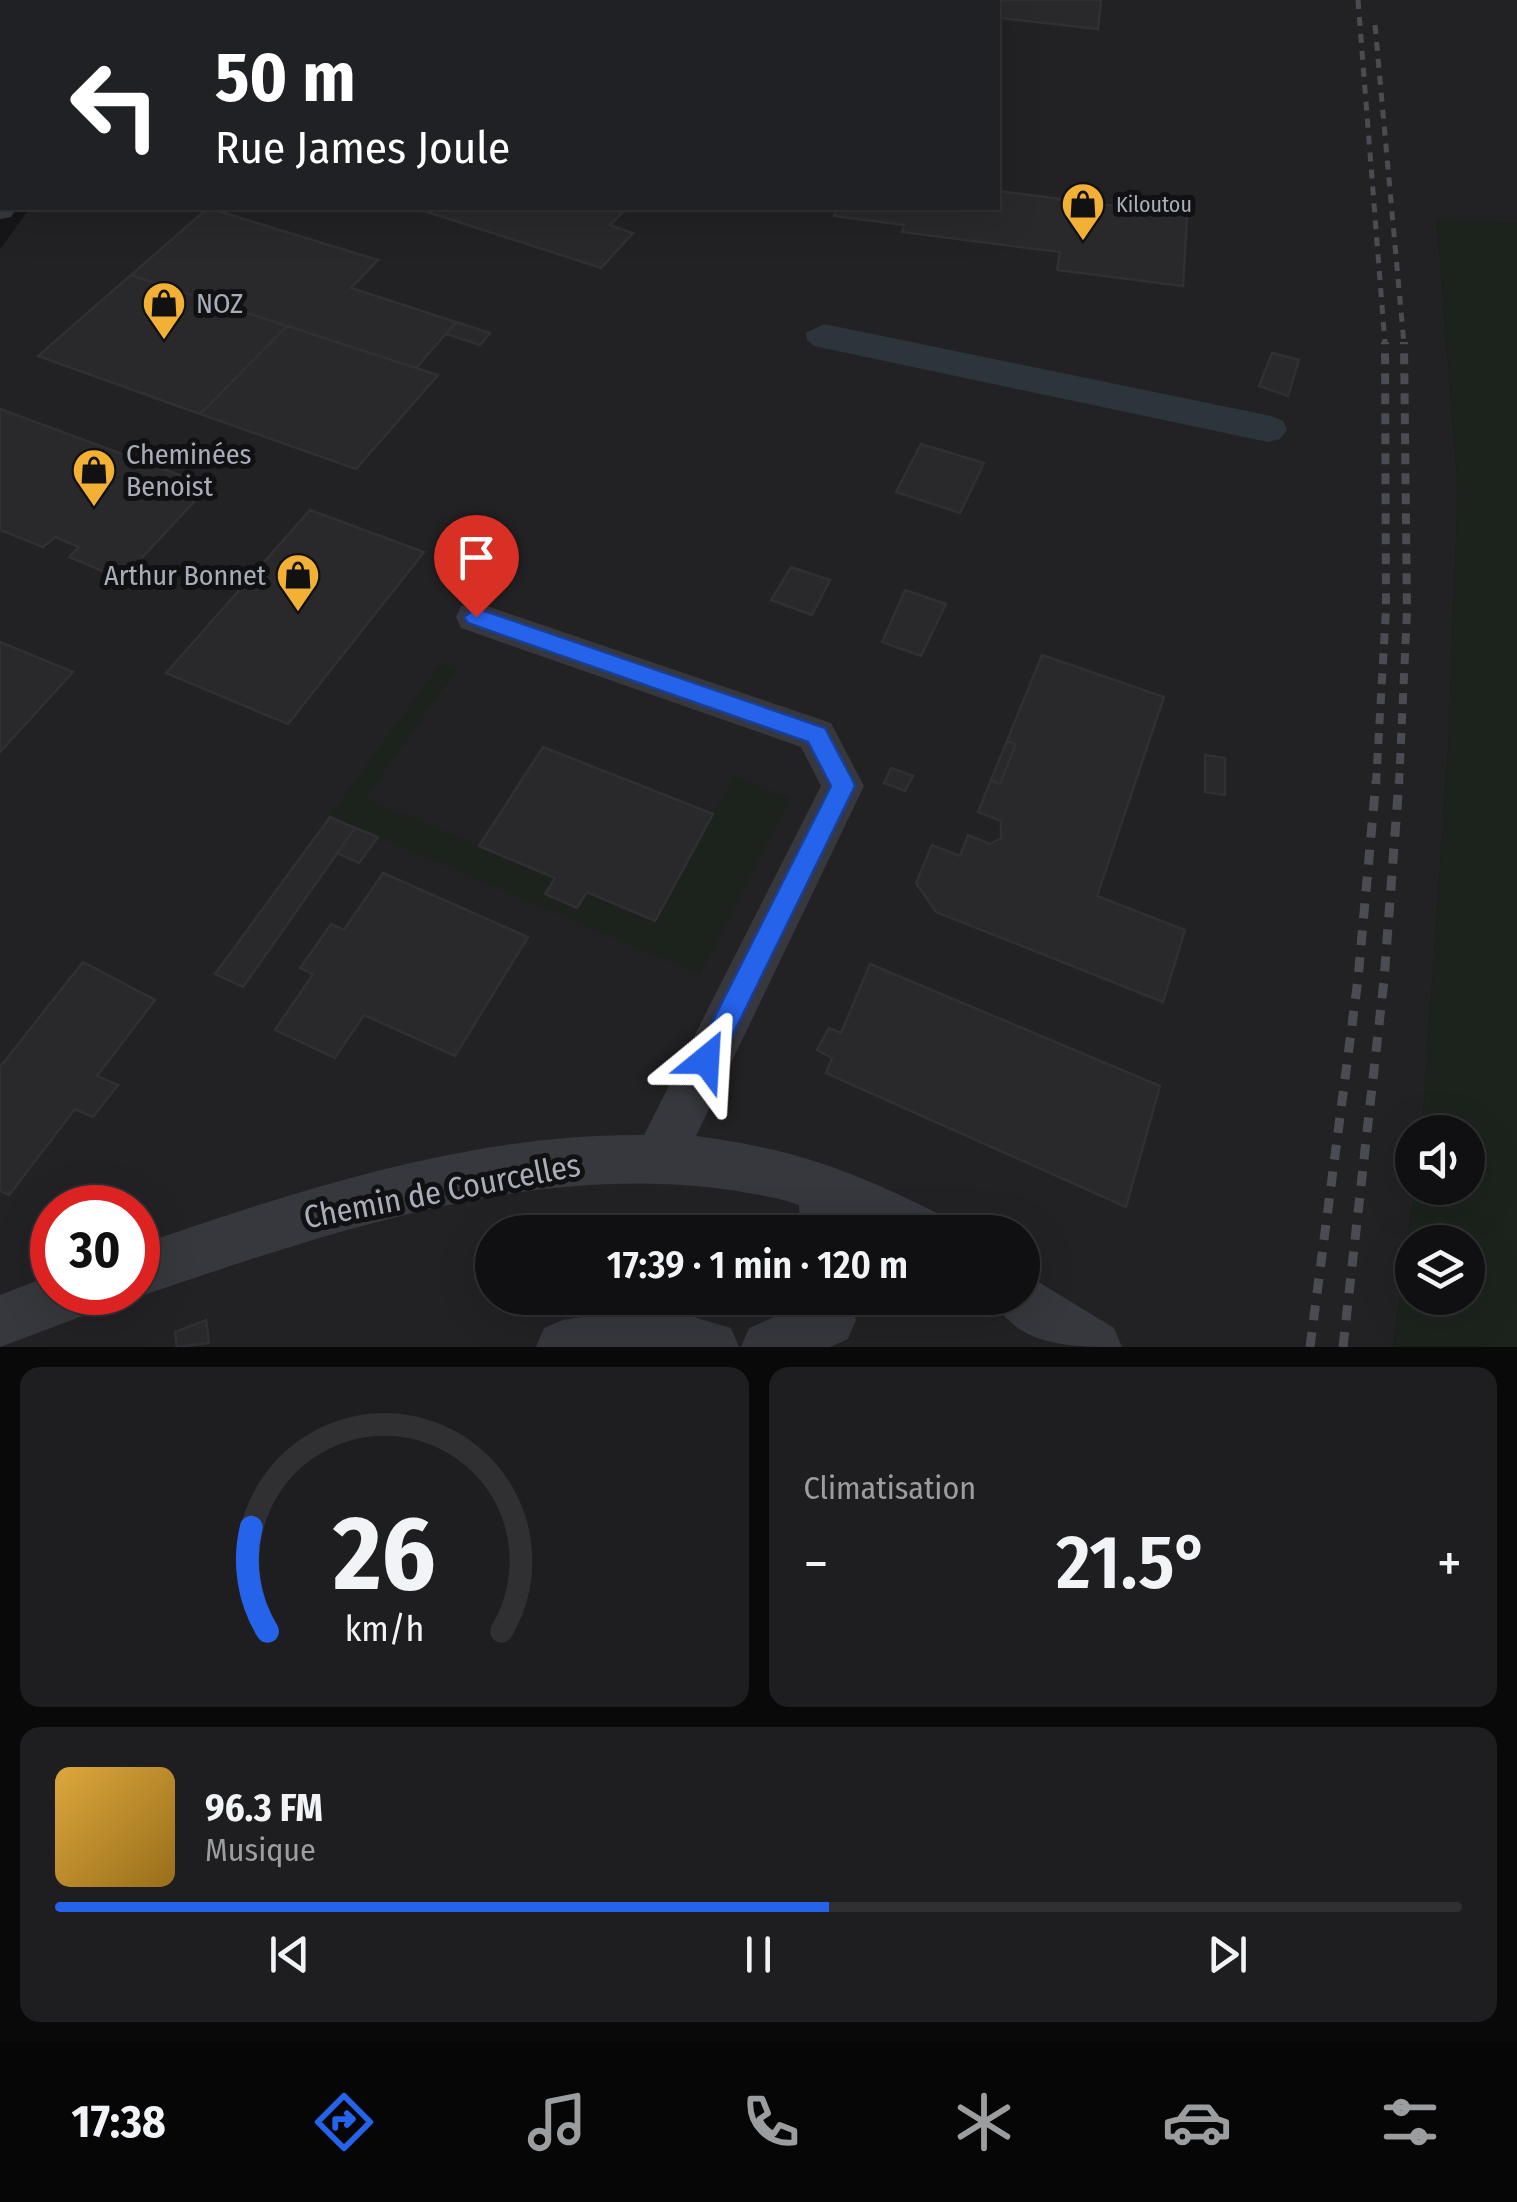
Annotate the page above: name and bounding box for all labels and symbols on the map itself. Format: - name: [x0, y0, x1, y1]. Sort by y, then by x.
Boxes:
- shop icon: Kiloutou: [1060, 181, 1106, 242]
- place label: Kiloutou: [1116, 191, 1192, 218]
- shop icon: NOZ: [141, 280, 187, 341]
- place label: NOZ: [196, 287, 243, 320]
- place label: Cheminées Benoist: [126, 438, 252, 503]
- shop icon: Cheminées Benoist: [71, 447, 117, 508]
- pin: [434, 515, 519, 618]
- shop icon: Arthur Bonnet: [275, 552, 321, 613]
- place label: Arthur Bonnet: [104, 559, 267, 592]
- position arrow: [654, 1008, 758, 1112]
- street label: Chemin de Courcelles: [301, 1146, 583, 1236]
- speed limit sign: 30: [30, 1185, 160, 1315]

